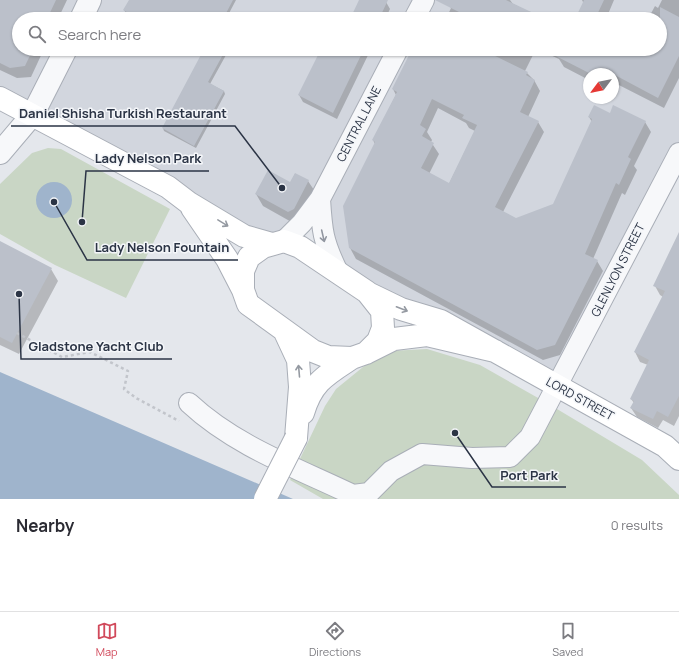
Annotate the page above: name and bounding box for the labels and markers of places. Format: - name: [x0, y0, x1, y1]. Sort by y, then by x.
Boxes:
- callout: Daniel Shisha Turkish Restaurant: [11, 101, 235, 126]
- callout: Lady Nelson Park: [86, 146, 209, 171]
- callout: Lady Nelson Fountain: [87, 235, 238, 260]
- callout: Gladstone Yacht Club: [21, 334, 172, 359]
- callout: Port Park: [492, 462, 566, 487]

